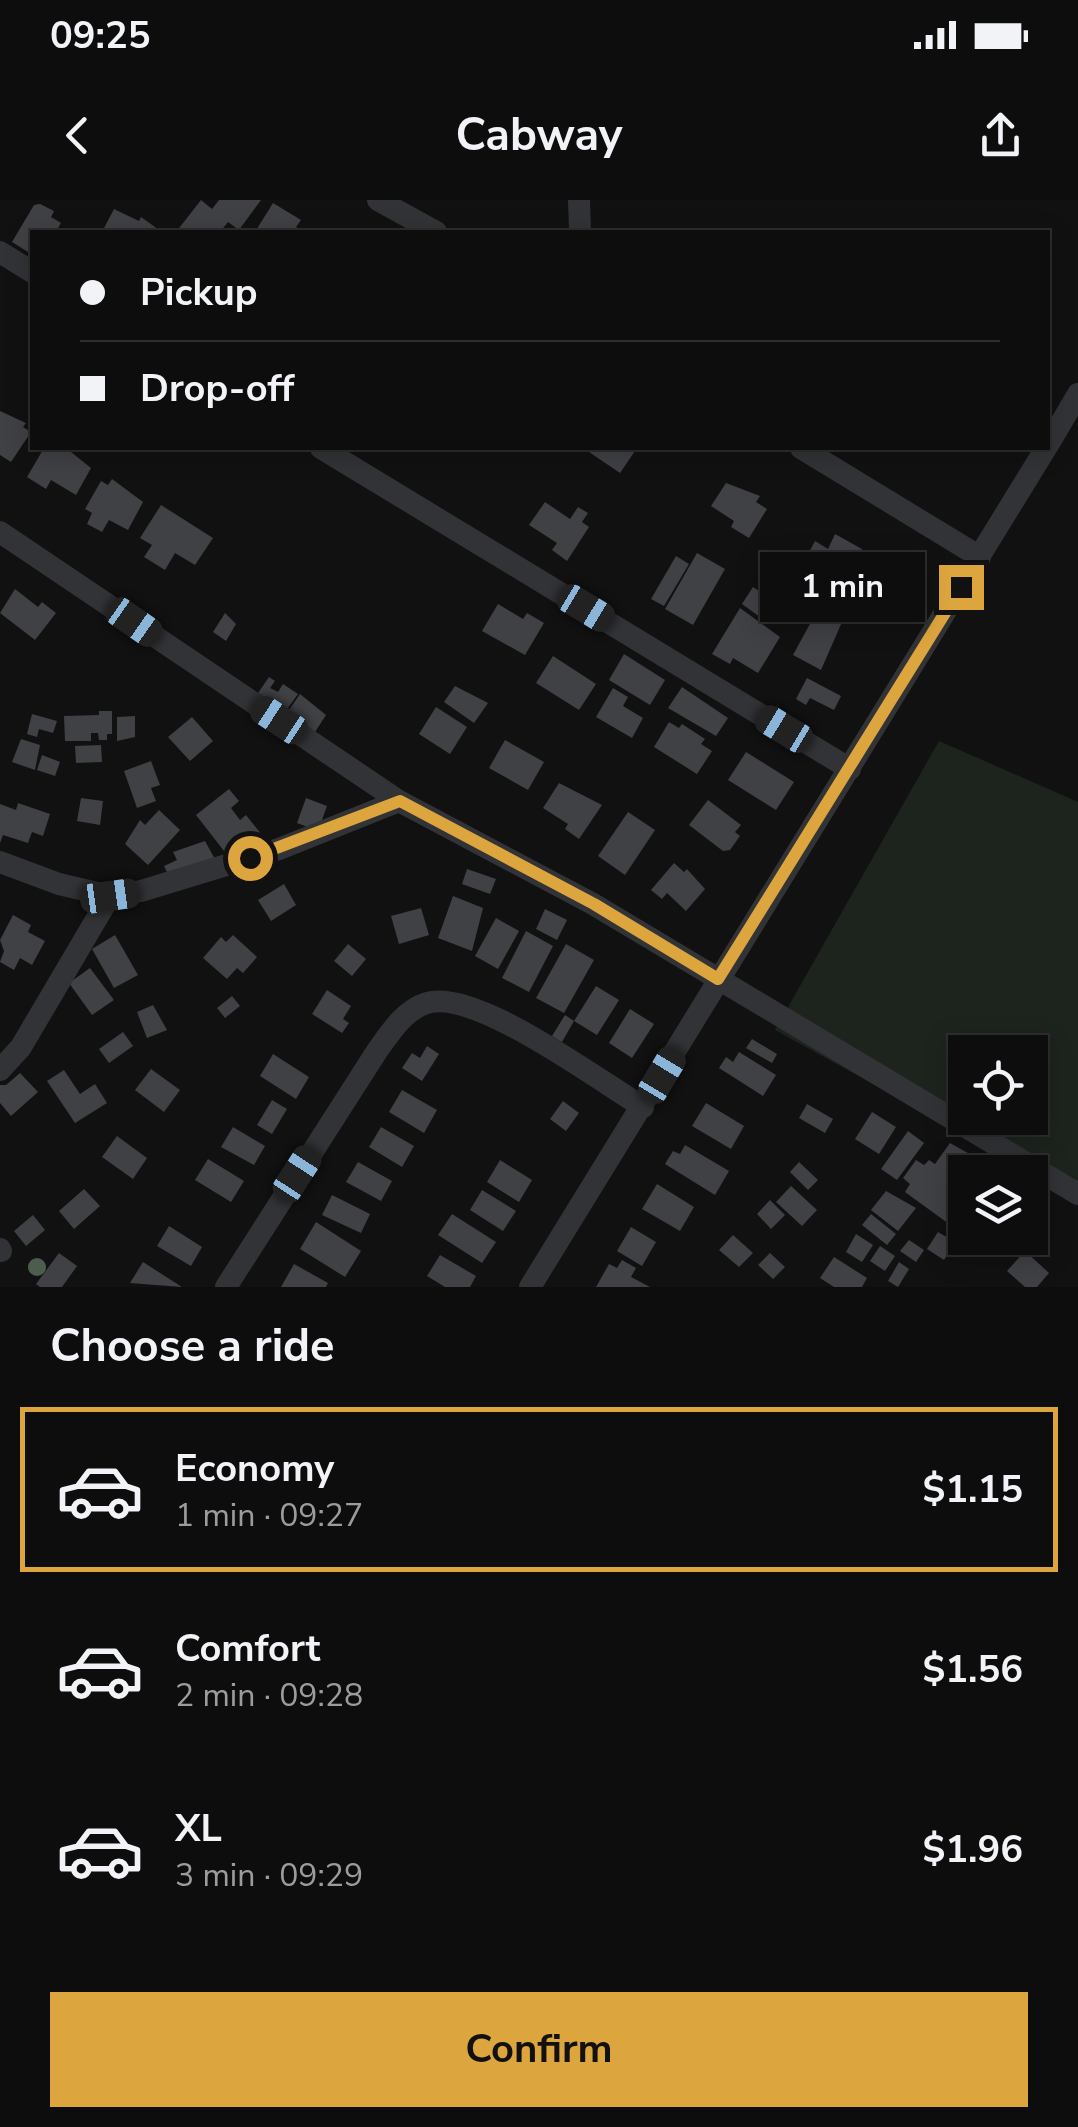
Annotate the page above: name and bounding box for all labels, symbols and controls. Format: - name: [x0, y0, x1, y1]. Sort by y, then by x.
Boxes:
- text: 09:25: [50, 10, 151, 61]
- text: Cabway: [456, 105, 622, 166]
- icon: back: [50, 108, 105, 163]
- icon: share: [973, 108, 1028, 163]
- text: Pickup: [140, 267, 258, 318]
- text: Drop-off: [140, 363, 294, 414]
- callout: 1 min: [761, 552, 926, 622]
- text: 1 min: [801, 565, 884, 608]
- route end: [939, 565, 984, 610]
- car: [553, 580, 619, 636]
- car: [101, 593, 167, 651]
- car: [246, 691, 312, 749]
- car: [751, 701, 817, 757]
- route start: [228, 836, 273, 881]
- car: [78, 877, 142, 915]
- map controls: [948, 1035, 1048, 1255]
- button: locate: [948, 1035, 1048, 1135]
- car: [634, 1042, 690, 1108]
- car: [268, 1141, 326, 1207]
- button: layers: [948, 1155, 1048, 1255]
- text: Choose a ride: [50, 1316, 335, 1377]
- text: Economy: [175, 1443, 334, 1494]
- icon: car: [55, 1445, 145, 1535]
- text: $1.15: [922, 1464, 1023, 1515]
- text: 1 min · 09:27: [175, 1494, 363, 1537]
- text: Comfort: [175, 1623, 320, 1674]
- icon: car: [55, 1625, 145, 1715]
- text: $1.56: [922, 1644, 1023, 1695]
- text: 2 min · 09:28: [175, 1674, 363, 1717]
- text: XL: [175, 1803, 222, 1854]
- icon: car: [55, 1805, 145, 1895]
- text: $1.96: [922, 1824, 1023, 1875]
- text: 3 min · 09:29: [175, 1854, 363, 1897]
- button: Confirm: [50, 1992, 1028, 2107]

